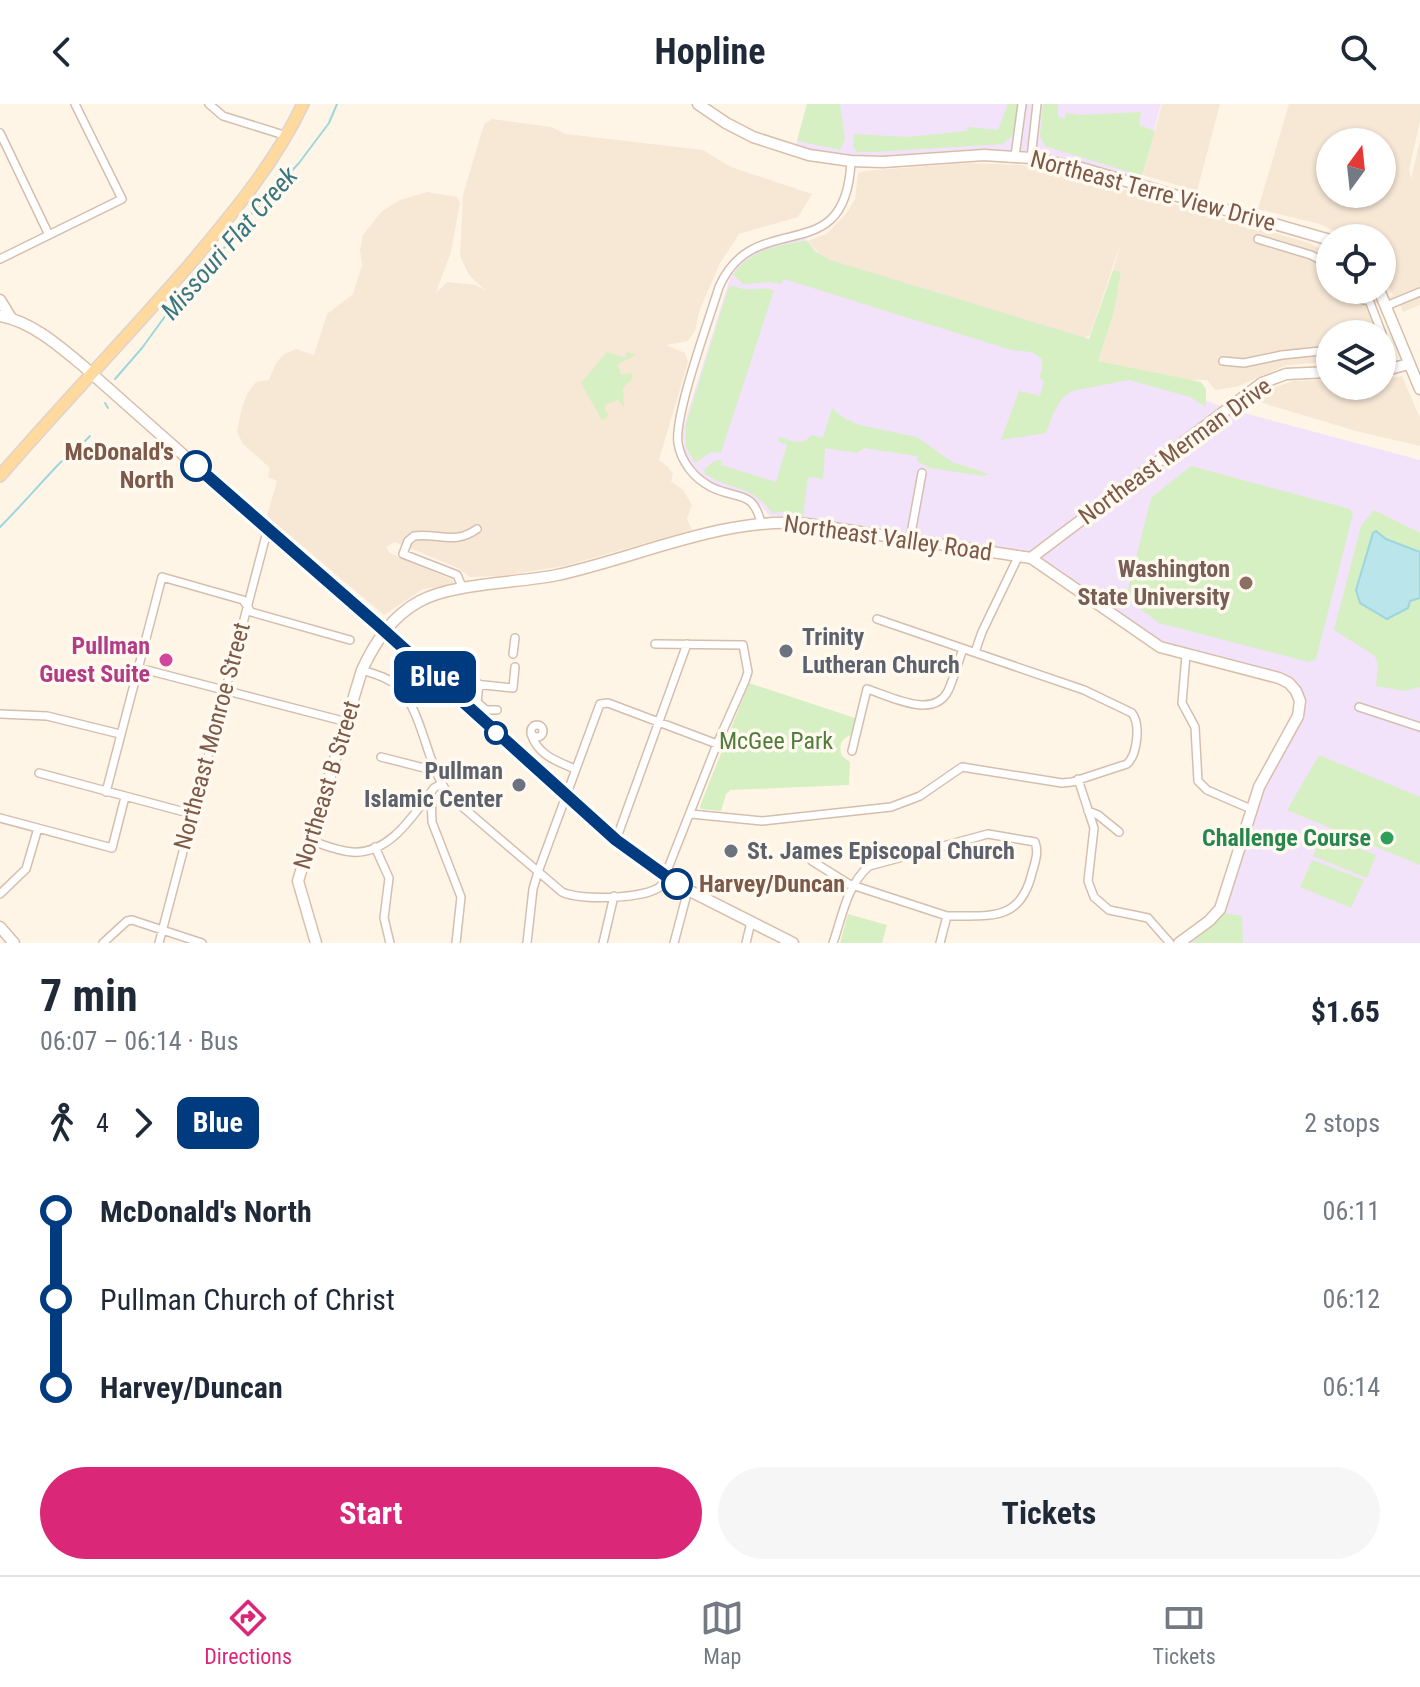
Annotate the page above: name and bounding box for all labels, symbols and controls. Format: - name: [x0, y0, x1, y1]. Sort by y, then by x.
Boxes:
- icon: back: [40, 30, 84, 74]
- icon: search: [1336, 30, 1380, 74]
- text: Hopline: [655, 31, 765, 73]
- north arrow: [1316, 128, 1396, 208]
- map controls: [1316, 128, 1396, 400]
- street label: Northeast Terre View Drive: [1028, 145, 1278, 237]
- water label: Missouri Flat Creek: [155, 160, 304, 325]
- button: locate: [1316, 224, 1396, 304]
- button: layers: [1316, 320, 1396, 400]
- street label: Northeast Merman Drive: [1073, 372, 1277, 530]
- place label: McDonald's North: [65, 438, 174, 494]
- marker: McDonald's North: [181, 451, 211, 481]
- street label: Northeast Valley Road: [782, 510, 994, 566]
- place label: Washington State University: [1077, 555, 1230, 611]
- marker: Washington State University: [1237, 574, 1255, 592]
- street label: Northeast Monroe Street: [168, 619, 256, 853]
- place label: Trinity Lutheran Church: [802, 623, 960, 679]
- place label: Pullman Guest Suite: [39, 632, 150, 688]
- marker: Trinity Lutheran Church: [777, 642, 795, 660]
- marker: Pullman Guest Suite: [157, 651, 175, 669]
- line badge: Blue: [379, 651, 491, 703]
- text: Blue: [410, 660, 460, 693]
- street label: Northeast B Street: [288, 697, 366, 873]
- unlabelled marker: [485, 722, 507, 744]
- park label: McGee Park: [719, 727, 833, 755]
- place label: Pullman Islamic Center: [364, 757, 503, 813]
- marker: Pullman Islamic Center: [510, 776, 528, 794]
- place label: Challenge Course: [1202, 824, 1371, 852]
- marker: Challenge Course: [1378, 829, 1396, 847]
- place label: St. James Episcopal Church: [747, 837, 1015, 865]
- marker: St. James Episcopal Church: [722, 842, 740, 860]
- marker: Harvey/Duncan: [662, 869, 692, 899]
- place label: Harvey/Duncan: [699, 870, 845, 898]
- text: 7 min: [40, 970, 138, 1022]
- text: $1.65: [1311, 994, 1380, 1029]
- text: 06:07 – 06:14 · Bus: [40, 1026, 239, 1056]
- icon: walk: [40, 1101, 84, 1145]
- icon: forward: [121, 1101, 165, 1145]
- text: Blue: [193, 1106, 243, 1139]
- text: 4: [96, 1108, 109, 1138]
- text: 2 stops: [1304, 1108, 1380, 1138]
- text: McDonald's North: [100, 1194, 312, 1229]
- text: 06:11: [1323, 1196, 1380, 1226]
- text: Pullman Church of Christ: [100, 1282, 395, 1317]
- text: 06:12: [1323, 1284, 1380, 1314]
- text: Harvey/Duncan: [100, 1370, 283, 1405]
- text: 06:14: [1323, 1372, 1380, 1402]
- button: Start: [40, 1467, 702, 1559]
- button: Tickets: [718, 1467, 1380, 1559]
- tab: Directions: [204, 1596, 292, 1669]
- tab: Map: [700, 1596, 744, 1669]
- tab: Tickets: [1153, 1596, 1216, 1669]

